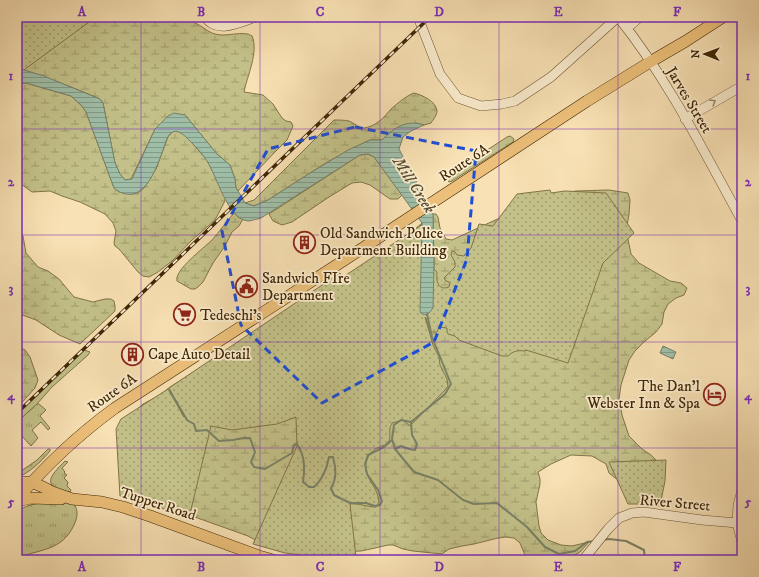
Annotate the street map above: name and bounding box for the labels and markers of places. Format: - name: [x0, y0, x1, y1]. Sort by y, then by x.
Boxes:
- place label: Old Sandwich Police Department Building: [320, 224, 447, 260]
- building icon: Old Sandwich Police Department Building: [292, 229, 318, 255]
- place label: Sandwich FIre Department: [262, 269, 350, 305]
- public building icon: Sandwich FIre Department: [233, 274, 259, 300]
- supermarket icon: Tedeschi's: [172, 302, 198, 328]
- place label: Tedeschi's: [200, 306, 262, 325]
- building icon: Cape Auto Detail: [119, 341, 145, 367]
- place label: Cape Auto Detail: [148, 345, 251, 364]
- place label: The Dan'l Webster Inn & Spa: [586, 377, 701, 413]
- hotel icon: The Dan'l Webster Inn & Spa: [702, 382, 728, 408]

